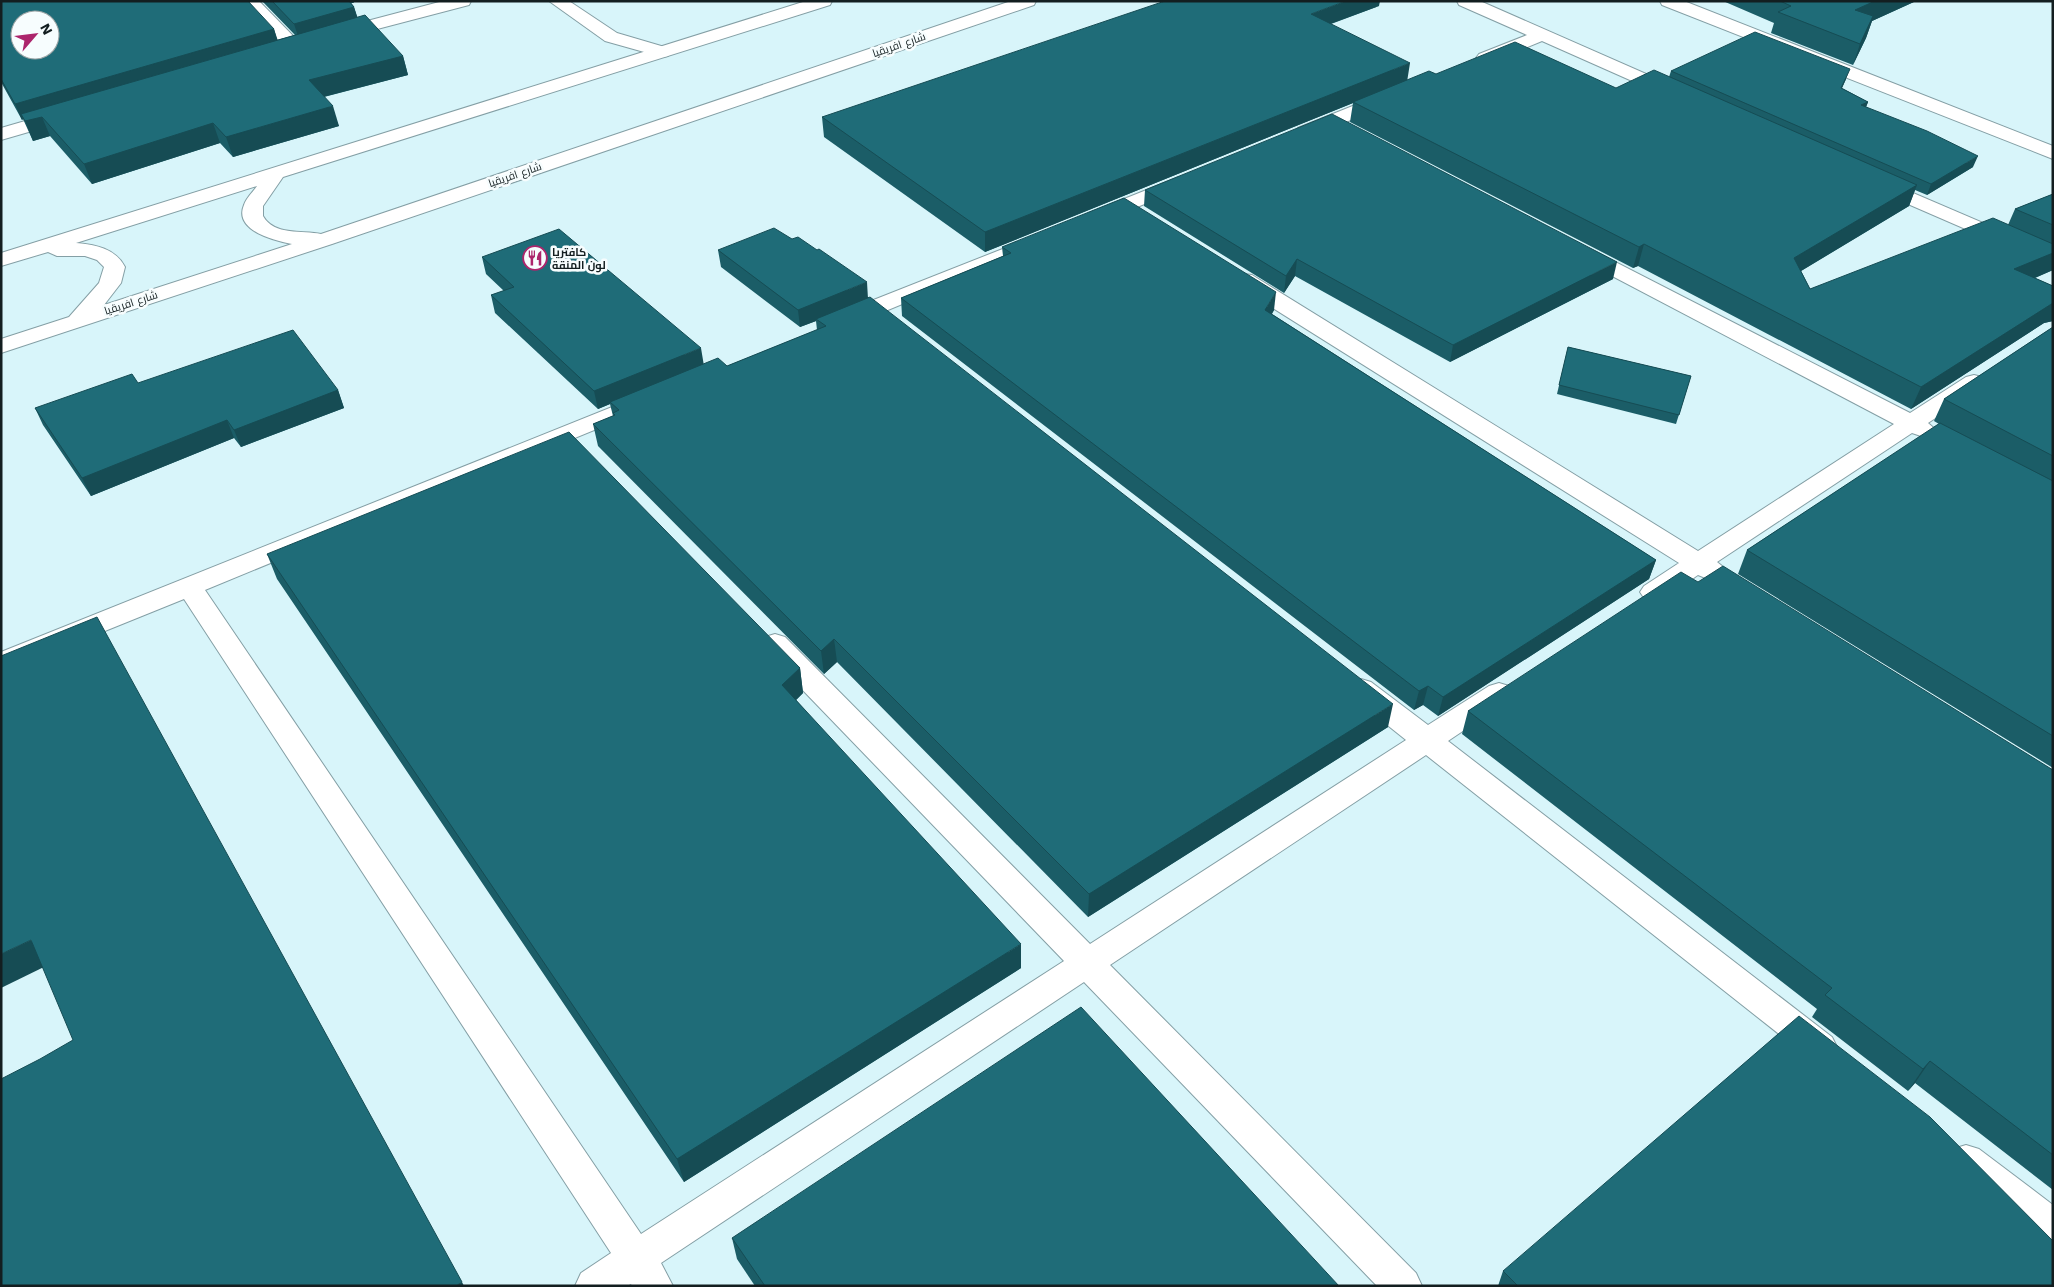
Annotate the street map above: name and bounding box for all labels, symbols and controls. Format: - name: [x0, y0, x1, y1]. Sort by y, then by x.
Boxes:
- north arrow: [10, 10, 60, 60]
- text: N: [37, 21, 56, 37]
- street label: شارع افريقيا: [871, 30, 928, 61]
- street label: شارع افريقيا: [487, 160, 544, 191]
- restaurant icon: كافتريا لون المنقة: [522, 245, 548, 271]
- place label: كافتريا لون المنقة: [552, 246, 606, 273]
- street label: شارع افريقيا: [103, 288, 160, 319]

